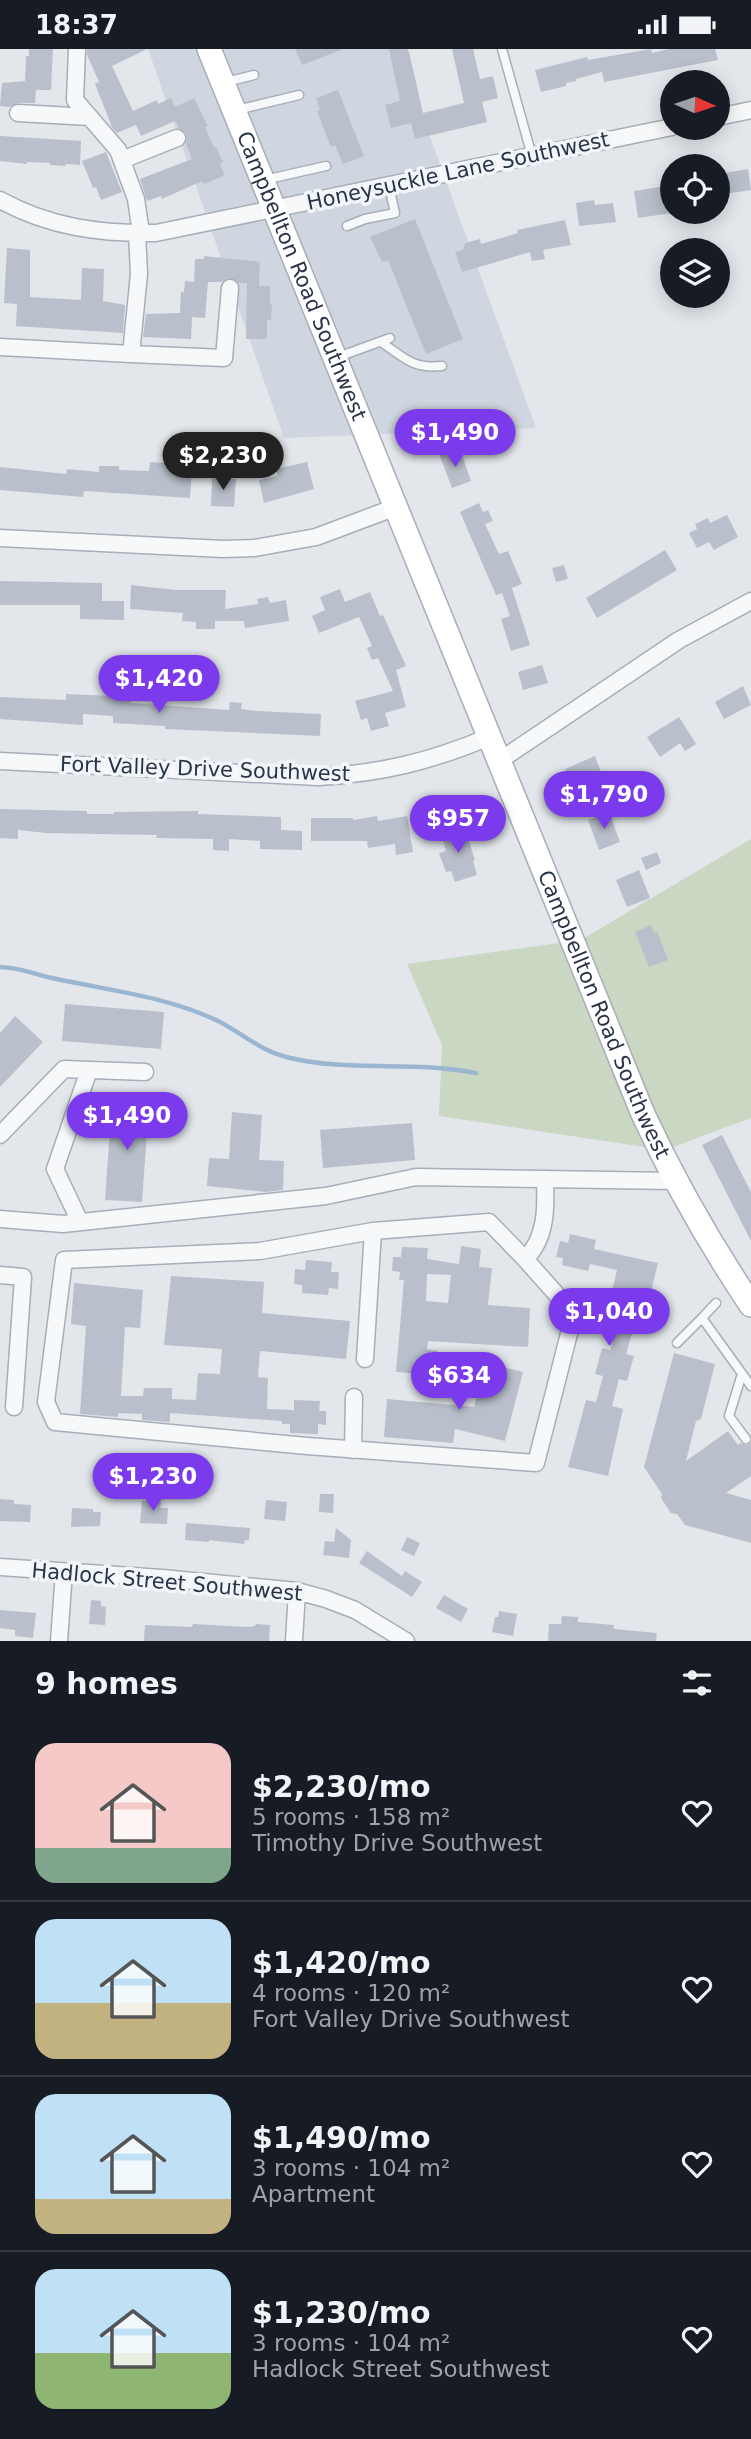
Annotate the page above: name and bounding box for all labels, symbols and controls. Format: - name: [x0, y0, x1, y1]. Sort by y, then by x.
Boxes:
- text: 18:37: [35, 10, 118, 40]
- north arrow: [660, 70, 730, 140]
- map controls: [660, 70, 730, 308]
- street label: Honeysuckle Lane Southwest: [305, 127, 611, 215]
- street label: Campbellton Road Southwest: [232, 128, 371, 424]
- button: locate: [660, 154, 730, 224]
- button: layers: [660, 238, 730, 308]
- pin: $1,490: [398, 409, 512, 469]
- text: $1,490: [411, 419, 499, 445]
- pin: $2,230: [166, 433, 280, 492]
- text: $2,230: [179, 442, 267, 468]
- pin: $1,420: [102, 655, 216, 715]
- text: $1,420: [115, 665, 203, 691]
- street label: Fort Valley Drive Southwest: [60, 752, 350, 786]
- pin: $1,790: [547, 771, 661, 831]
- text: $1,790: [560, 781, 648, 807]
- pin: $957: [417, 795, 499, 855]
- text: $957: [426, 805, 490, 831]
- street label: Campbellton Road Southwest: [533, 867, 675, 1163]
- pin: $1,490: [70, 1093, 184, 1152]
- text: $1,490: [83, 1102, 171, 1128]
- pin: $1,040: [552, 1289, 666, 1348]
- text: $1,040: [565, 1298, 653, 1324]
- pin: $634: [418, 1353, 500, 1412]
- text: $634: [427, 1362, 491, 1388]
- pin: $1,230: [96, 1453, 210, 1513]
- text: $1,230: [109, 1463, 197, 1489]
- street label: Hadlock Street Southwest: [31, 1558, 303, 1606]
- icon: filters: [678, 1664, 716, 1702]
- text: 9 homes: [35, 1666, 178, 1701]
- text: $2,230/mo: [252, 1769, 431, 1804]
- icon: home: [91, 1771, 175, 1855]
- icon: heart: [678, 1794, 716, 1832]
- text: 5 rooms · 158 m²: [252, 1804, 450, 1830]
- text: Timothy Drive Southwest: [252, 1830, 542, 1856]
- text: $1,420/mo: [252, 1945, 431, 1980]
- icon: home: [91, 1947, 175, 2031]
- icon: heart: [678, 1970, 716, 2008]
- text: 4 rooms · 120 m²: [252, 1980, 450, 2006]
- text: Fort Valley Drive Southwest: [252, 2006, 570, 2032]
- text: $1,490/mo: [252, 2120, 431, 2155]
- icon: home: [91, 2122, 175, 2206]
- icon: heart: [678, 2145, 716, 2183]
- text: 3 rooms · 104 m²: [252, 2155, 450, 2181]
- text: Apartment: [252, 2181, 375, 2207]
- text: $1,230/mo: [252, 2295, 431, 2330]
- icon: home: [91, 2297, 175, 2381]
- icon: heart: [678, 2320, 716, 2358]
- text: 3 rooms · 104 m²: [252, 2330, 450, 2356]
- text: Hadlock Street Southwest: [252, 2356, 550, 2382]

